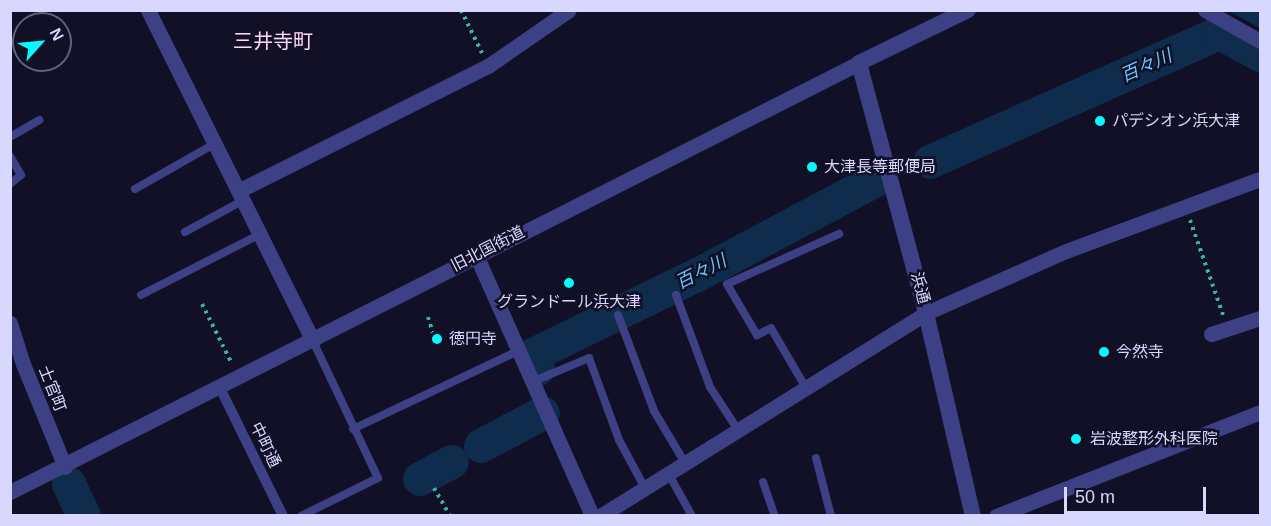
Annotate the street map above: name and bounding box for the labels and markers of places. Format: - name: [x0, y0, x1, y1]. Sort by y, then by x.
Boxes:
- place label: パデシオン浜大津: [1112, 111, 1240, 131]
- marker: パデシオン浜大津: [1093, 114, 1107, 128]
- place label: 大津長等郵便局: [824, 157, 936, 177]
- marker: 大津長等郵便局: [805, 160, 819, 174]
- marker: グランドール浜大津: [562, 276, 576, 290]
- place label: グランドール浜大津: [497, 292, 641, 312]
- place label: 徳円寺: [449, 329, 497, 349]
- marker: 徳円寺: [430, 332, 444, 346]
- place label: 今然寺: [1116, 342, 1164, 362]
- marker: 今然寺: [1097, 345, 1111, 359]
- place label: 岩波整形外科医院: [1090, 429, 1218, 449]
- marker: 岩波整形外科医院: [1067, 430, 1085, 448]

